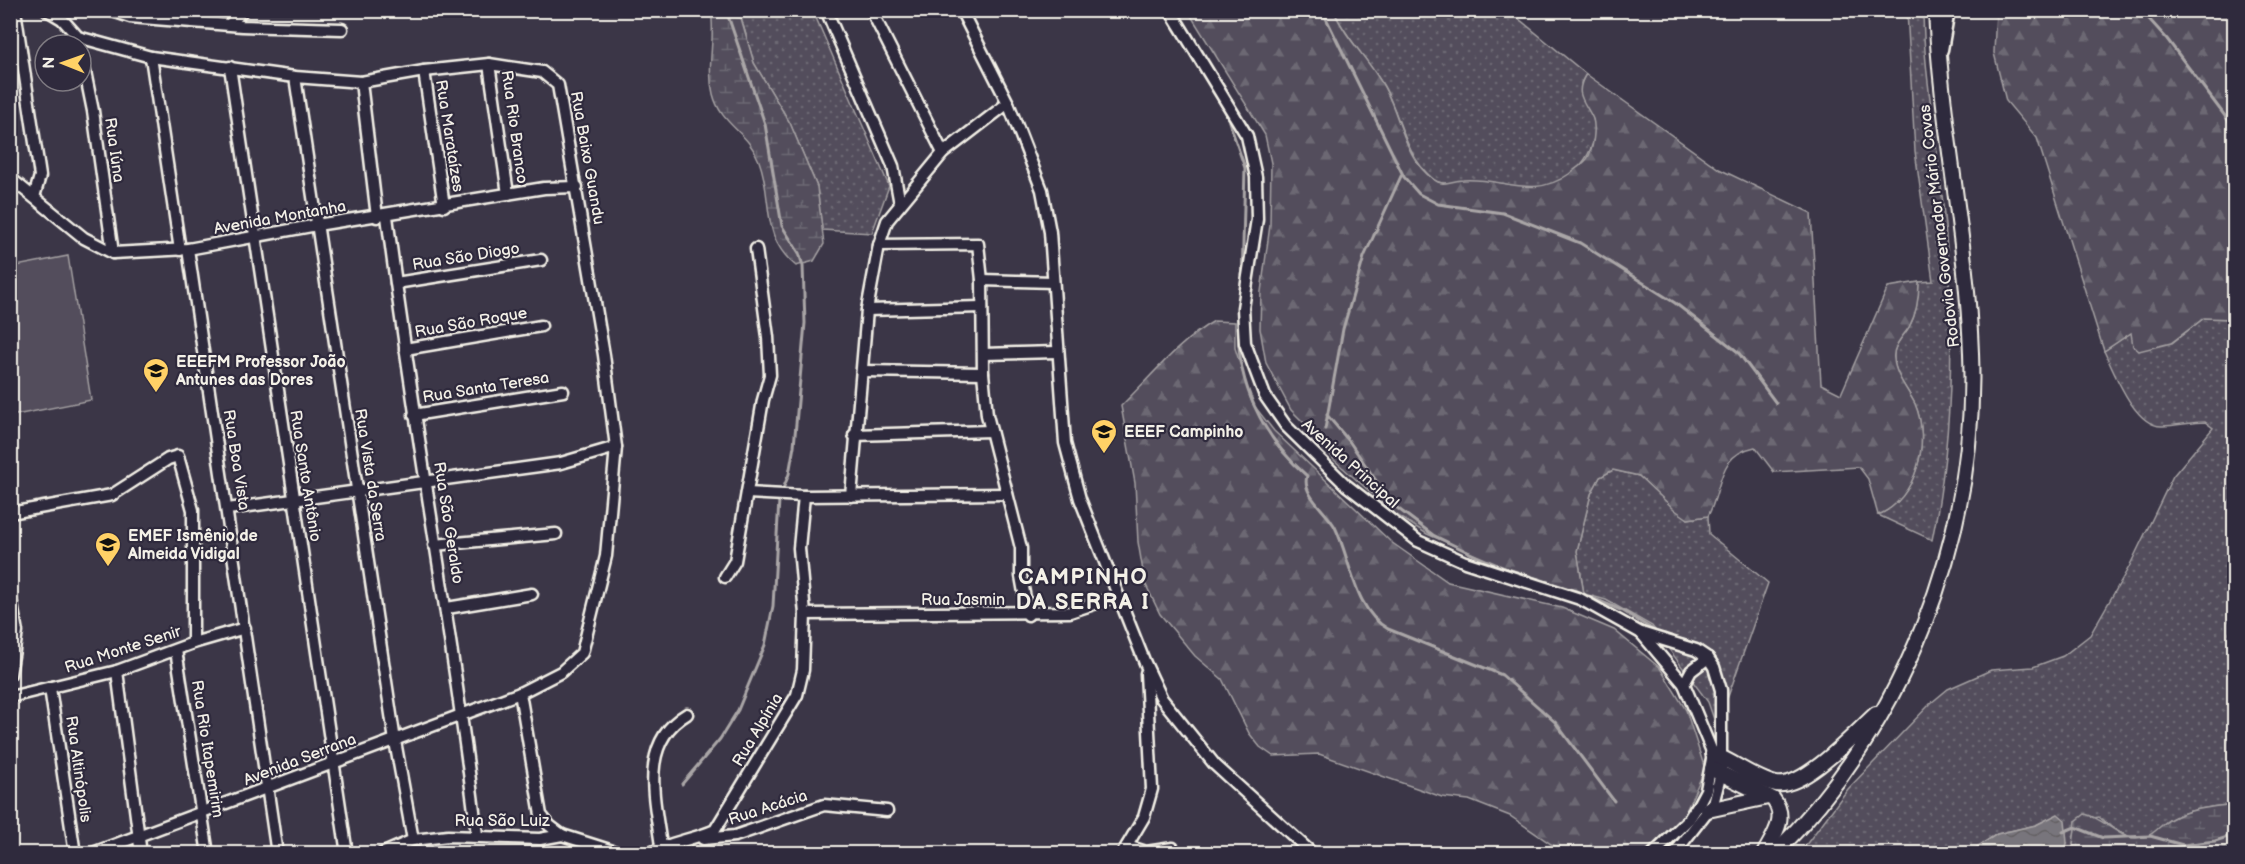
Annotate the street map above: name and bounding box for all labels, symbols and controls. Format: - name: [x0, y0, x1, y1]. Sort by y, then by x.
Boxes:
- north arrow: [33, 33, 93, 93]
- text: N: [40, 57, 59, 69]
- street label: Rua Rio Branco: [497, 69, 531, 185]
- street label: Rua Marataízes: [431, 79, 467, 193]
- street label: Rua Baixo Guandu: [566, 90, 608, 226]
- street label: Rodovia Governador Mário Covas: [1916, 104, 1964, 348]
- street label: Rua Iúna: [100, 116, 128, 184]
- street label: Avenida Montanha: [212, 197, 348, 239]
- street label: Rua São Diogo: [411, 239, 521, 275]
- street label: Rua São Roque: [413, 304, 529, 342]
- place label: EEEFM Professor João Antunes das Dores: [175, 353, 346, 390]
- school or university icon: EEEFM Professor João Antunes das Dores: [141, 356, 171, 394]
- street label: Rua Santa Teresa: [421, 369, 551, 407]
- street label: Rua Vista da Serra: [350, 407, 390, 543]
- street label: Rua Boa Vista: [219, 408, 253, 512]
- street label: Rua Santo Antônio: [285, 409, 325, 543]
- street label: Avenida Principal: [1297, 415, 1403, 513]
- school or university icon: EEEF Campinho: [1089, 417, 1119, 455]
- place label: EEEF Campinho: [1124, 423, 1243, 442]
- street label: Rua São Geraldo: [429, 461, 467, 585]
- place label: EMEF Ismênio de Almeida Vidigal: [127, 527, 258, 564]
- school or university icon: EMEF Ismênio de Almeida Vidigal: [93, 530, 123, 568]
- district label: CAMPINHO DA SERRA I: [1016, 564, 1150, 616]
- street label: Rua Jasmin: [921, 591, 1005, 610]
- street label: Rua Monte Senir: [62, 622, 184, 678]
- street label: Rua Rio Itapemirim: [187, 679, 227, 819]
- street label: Rua Alpínia: [729, 690, 787, 770]
- street label: Rua Altinópolis: [61, 714, 95, 824]
- street label: Avenida Serrana: [241, 730, 359, 790]
- street label: Rua Acácia: [726, 786, 810, 830]
- street label: Rua São Luiz: [454, 812, 550, 831]

